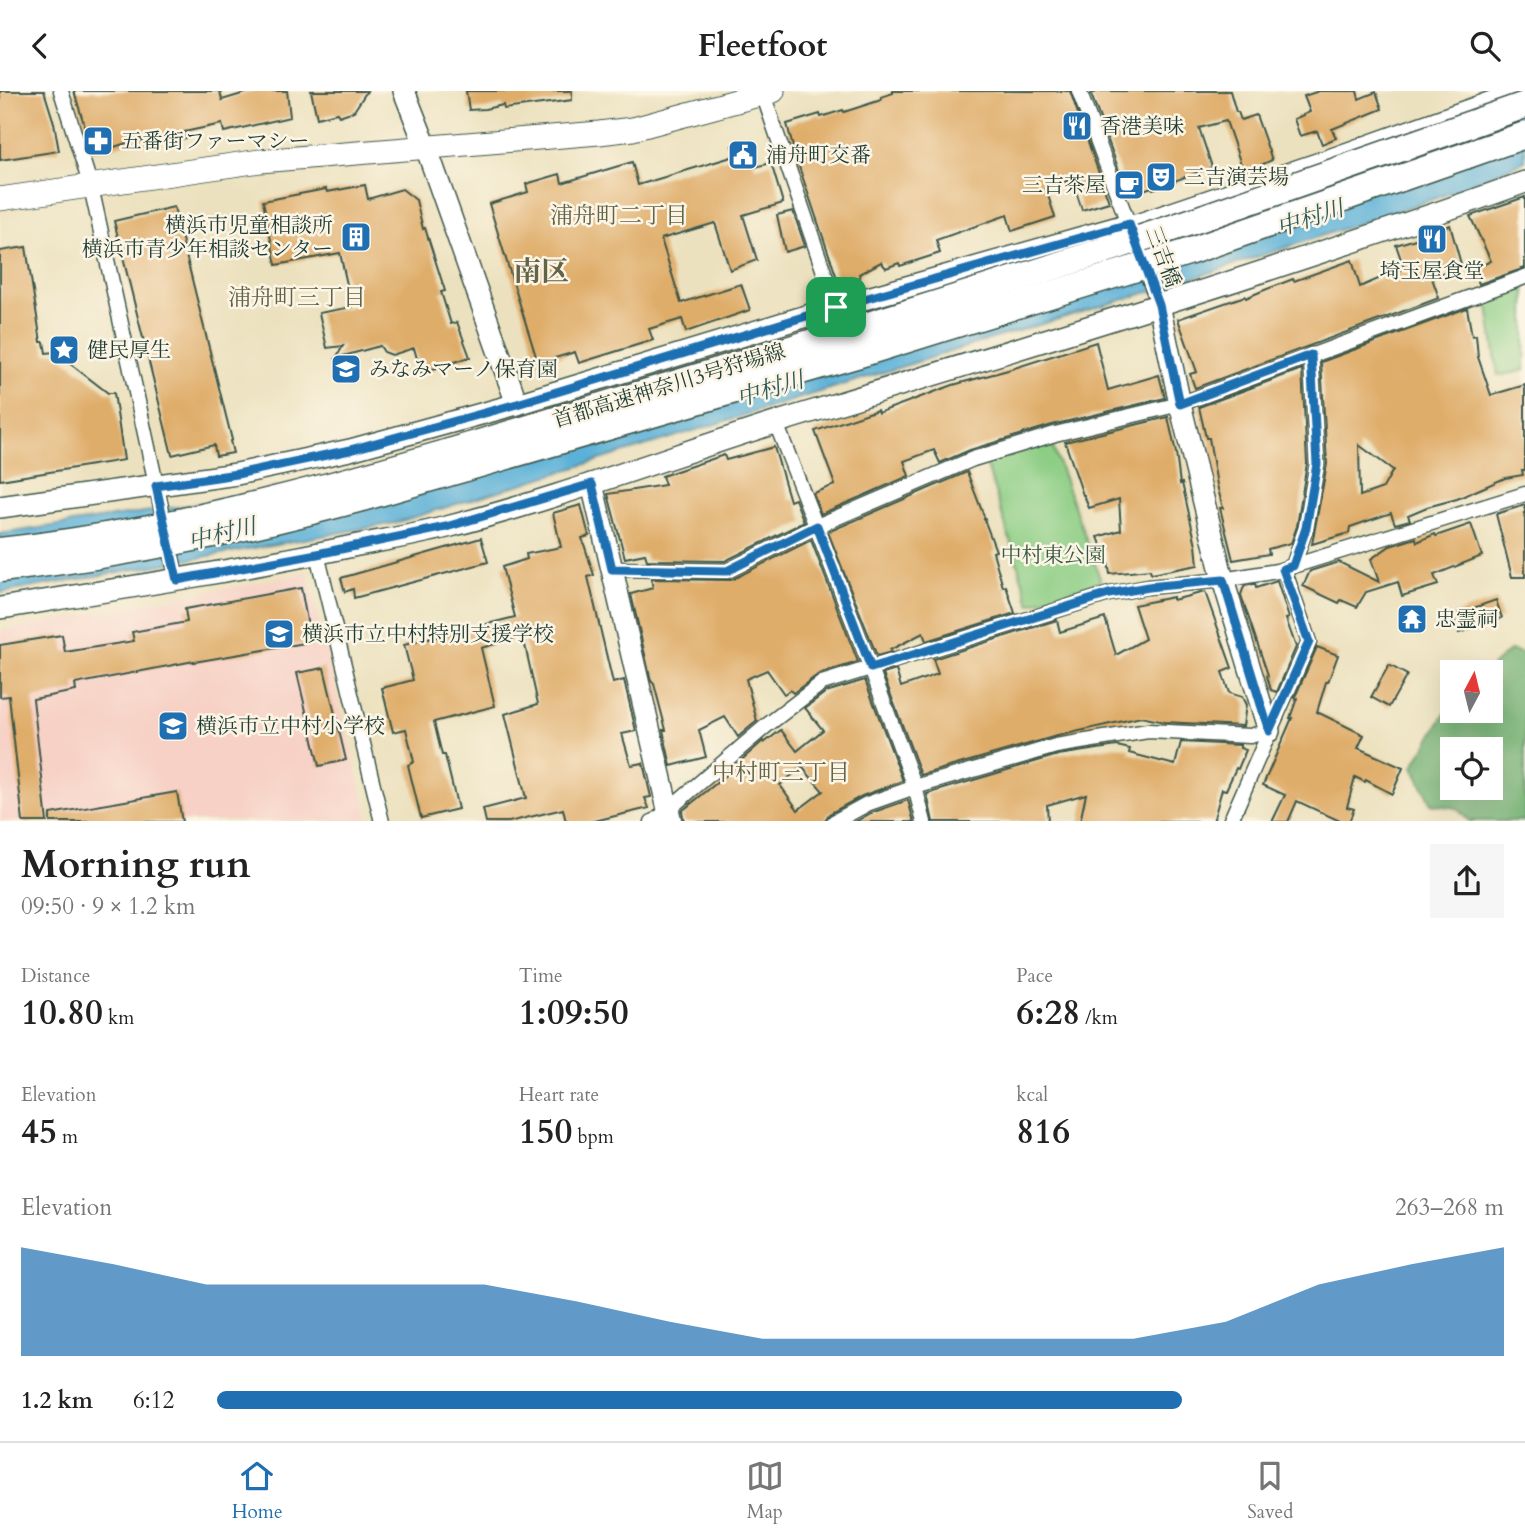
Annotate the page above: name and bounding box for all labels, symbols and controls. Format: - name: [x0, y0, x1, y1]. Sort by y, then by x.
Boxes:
- text: Fleetfoot: [698, 24, 827, 68]
- icon: back: [21, 27, 59, 65]
- icon: search: [1466, 27, 1504, 65]
- restaurant icon: 香港美味: [1060, 109, 1094, 143]
- place label: 香港美味: [1100, 112, 1184, 141]
- pharmacy icon: 五番街ファーマシー: [81, 124, 115, 158]
- place label: 五番街ファーマシー: [121, 127, 310, 156]
- public building icon: 浦舟町交番: [726, 138, 760, 172]
- place label: 浦舟町交番: [766, 141, 871, 170]
- theatre icon: 三吉演芸場: [1144, 160, 1178, 194]
- place label: 三吉演芸場: [1184, 163, 1289, 192]
- cafe icon: 三吉茶屋: [1112, 168, 1146, 202]
- place label: 三吉茶屋: [1022, 171, 1106, 200]
- water label: 中村川: [1272, 192, 1350, 243]
- district label: 浦舟町二丁目: [550, 200, 688, 231]
- place label: 横浜市児童相談所 横浜市青少年相談センター: [82, 211, 333, 264]
- building icon: 横浜市児童相談所 横浜市青少年相談センター: [339, 220, 373, 254]
- street label: 三吉橋: [1139, 222, 1187, 292]
- restaurant icon: 埼玉屋食堂: [1415, 222, 1449, 256]
- district label: 南区: [513, 253, 569, 291]
- place label: 埼玉屋食堂: [1380, 257, 1485, 286]
- pin: [806, 277, 866, 337]
- district label: 浦舟町三丁目: [228, 282, 366, 313]
- icon: arrive: [817, 288, 855, 326]
- place icon: 健民厚生: [47, 333, 81, 367]
- place label: 健民厚生: [87, 336, 171, 365]
- street label: 首都高速神奈川3号狩場線: [549, 337, 789, 435]
- school or university icon: みなみマーノ保育園: [329, 352, 363, 386]
- place label: みなみマーノ保育園: [369, 355, 558, 384]
- water label: 中村川: [732, 363, 810, 414]
- water label: 中村川: [185, 510, 262, 557]
- park label: 中村東公園: [1001, 541, 1106, 570]
- temple icon: 忠霊祠: [1395, 602, 1429, 636]
- place label: 忠霊祠: [1435, 605, 1498, 634]
- school or university icon: 横浜市立中村特別支援学校: [262, 617, 296, 651]
- place label: 横浜市立中村特別支援学校: [302, 620, 554, 649]
- north arrow: [1440, 660, 1503, 723]
- map controls: [1440, 660, 1503, 800]
- school or university icon: 横浜市立中村小学校: [156, 709, 190, 743]
- place label: 横浜市立中村小学校: [196, 712, 385, 741]
- button: locate: [1440, 737, 1503, 800]
- district label: 中村町三丁目: [712, 757, 850, 788]
- text: Morning run: [21, 839, 251, 891]
- button: share: [1430, 844, 1504, 918]
- text: 09:50 · 9 × 1.2 km: [21, 891, 195, 922]
- text: Distance: [21, 963, 90, 989]
- text: Time: [519, 963, 563, 989]
- text: Pace: [1016, 963, 1053, 989]
- text: 10.80: [21, 989, 103, 1037]
- text: 1:09:50: [519, 989, 629, 1037]
- text: 6:28: [1016, 989, 1080, 1037]
- text: km: [103, 1005, 134, 1031]
- text: /km: [1080, 1005, 1118, 1031]
- text: Elevation: [21, 1082, 96, 1108]
- text: Heart rate: [519, 1082, 599, 1108]
- text: kcal: [1016, 1082, 1048, 1108]
- text: 45: [21, 1108, 57, 1156]
- text: 150: [519, 1108, 572, 1156]
- text: 816: [1016, 1108, 1070, 1156]
- text: m: [57, 1124, 78, 1150]
- text: bpm: [572, 1124, 614, 1150]
- text: Elevation: [21, 1192, 112, 1223]
- text: 263–268 m: [1395, 1192, 1504, 1223]
- text: 1.2 km: [21, 1385, 93, 1416]
- text: 6:12: [133, 1385, 174, 1416]
- tab: Home: [232, 1457, 283, 1525]
- tab: Map: [746, 1457, 784, 1525]
- tab: Saved: [1247, 1457, 1293, 1525]

